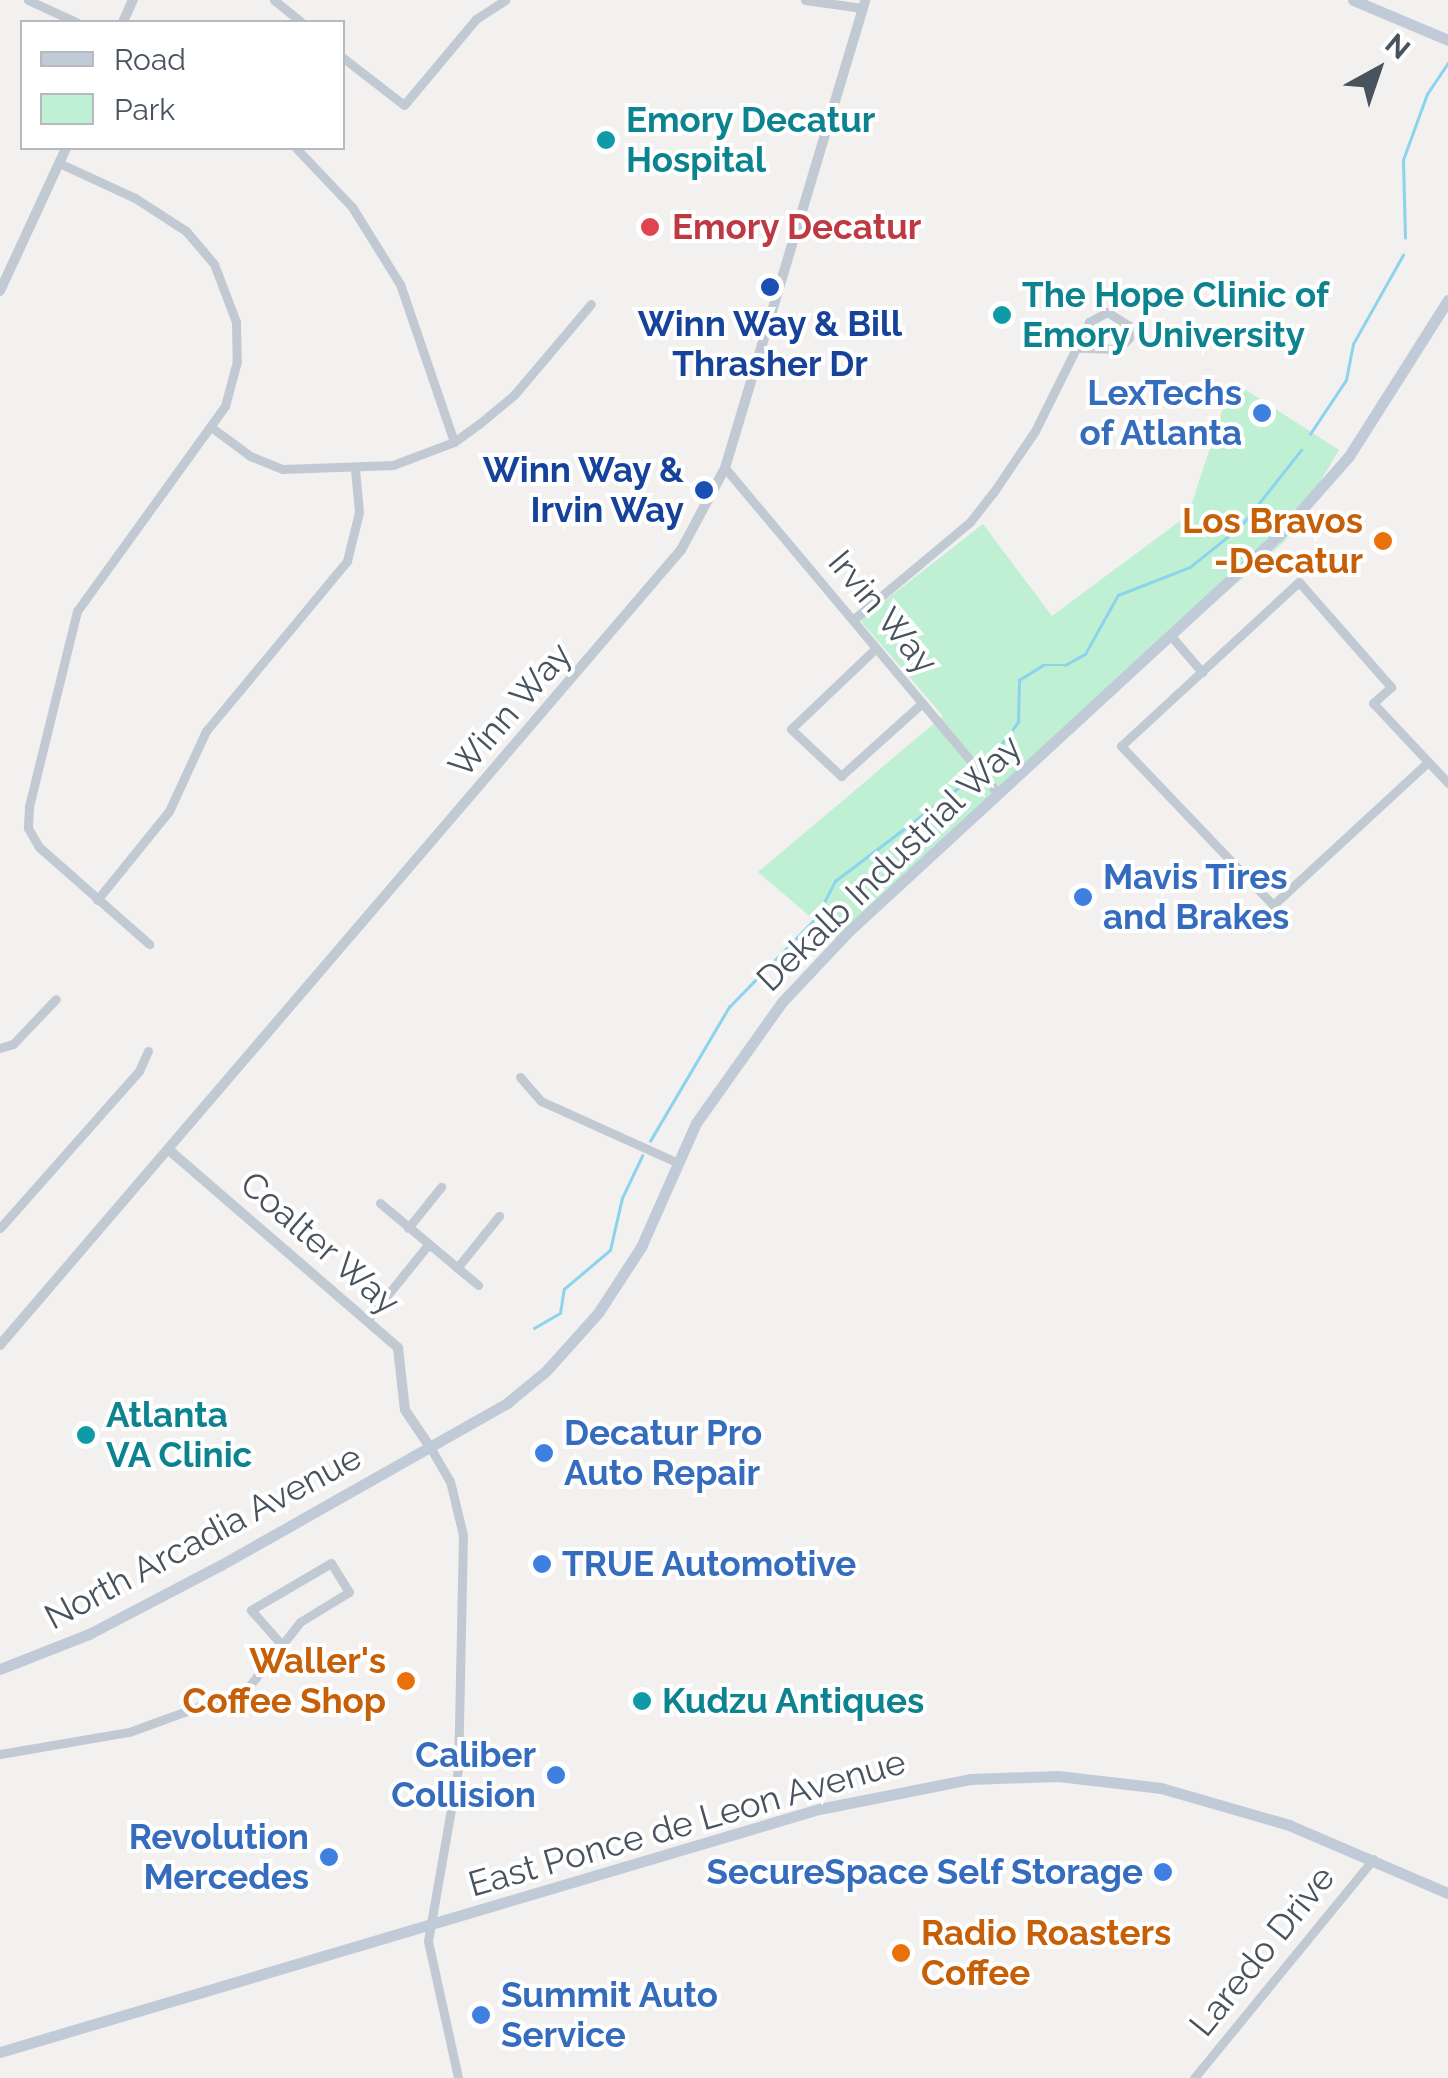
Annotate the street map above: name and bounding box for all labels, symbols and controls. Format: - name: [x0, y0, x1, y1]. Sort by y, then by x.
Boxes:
- legend: [20, 20, 345, 150]
- north arrow: [1328, 20, 1428, 120]
- text: N: [1379, 27, 1416, 66]
- text: Road: [114, 42, 186, 77]
- text: Park: [114, 92, 175, 127]
- place label: Emory Decatur Hospital: [626, 99, 876, 181]
- marker: Emory Decatur Hospital: [595, 129, 617, 151]
- place label: Emory Decatur: [672, 206, 922, 248]
- marker: Emory Decatur: [637, 214, 663, 240]
- place label: The Hope Clinic of Emory University: [1022, 274, 1329, 356]
- marker: Winn Way & Bill Thrasher Dr: [759, 276, 781, 298]
- place label: Winn Way & Bill Thrasher Dr: [637, 303, 903, 385]
- marker: The Hope Clinic of Emory University: [991, 304, 1013, 326]
- place label: LexTechs of Atlanta: [1078, 372, 1242, 454]
- marker: LexTechs of Atlanta: [1251, 402, 1273, 424]
- place label: Winn Way & Irvin Way: [481, 449, 684, 531]
- marker: Winn Way & Irvin Way: [693, 479, 715, 501]
- place label: Los Bravos -Decatur: [1182, 500, 1363, 582]
- marker: Los Bravos -Decatur: [1372, 530, 1394, 552]
- street label: Irvin Way: [819, 541, 947, 683]
- street label: Winn Way: [440, 633, 580, 787]
- street label: Dekalb Industrial Way: [747, 725, 1031, 1001]
- place label: Mavis Tires and Brakes: [1103, 856, 1289, 938]
- marker: Mavis Tires and Brakes: [1072, 886, 1094, 908]
- street label: Coalter Way: [231, 1162, 409, 1324]
- place label: Atlanta VA Clinic: [106, 1394, 253, 1476]
- place label: Decatur Pro Auto Repair: [564, 1412, 763, 1494]
- marker: Atlanta VA Clinic: [75, 1424, 97, 1446]
- street label: North Arcadia Avenue: [37, 1435, 369, 1639]
- marker: Decatur Pro Auto Repair: [533, 1442, 555, 1464]
- place label: TRUE Automotive: [562, 1543, 857, 1585]
- marker: TRUE Automotive: [531, 1553, 553, 1575]
- place label: Waller's Coffee Shop: [183, 1640, 386, 1722]
- marker: Waller's Coffee Shop: [395, 1670, 417, 1692]
- place label: Kudzu Antiques: [662, 1680, 925, 1722]
- marker: Kudzu Antiques: [631, 1690, 653, 1712]
- place label: Caliber Collision: [391, 1734, 536, 1816]
- street label: East Ponce de Leon Avenue: [463, 1740, 911, 1906]
- marker: Caliber Collision: [545, 1764, 567, 1786]
- place label: Revolution Mercedes: [129, 1816, 309, 1898]
- marker: Revolution Mercedes: [318, 1846, 340, 1868]
- place label: SecureSpace Self Storage: [706, 1851, 1143, 1893]
- street label: Laredo Drive: [1181, 1857, 1343, 2045]
- marker: SecureSpace Self Storage: [1152, 1861, 1174, 1883]
- place label: Radio Roasters Coffee: [921, 1912, 1171, 1994]
- marker: Radio Roasters Coffee: [890, 1942, 912, 1964]
- place label: Summit Auto Service: [501, 1974, 719, 2056]
- marker: Summit Auto Service: [470, 2004, 492, 2026]

